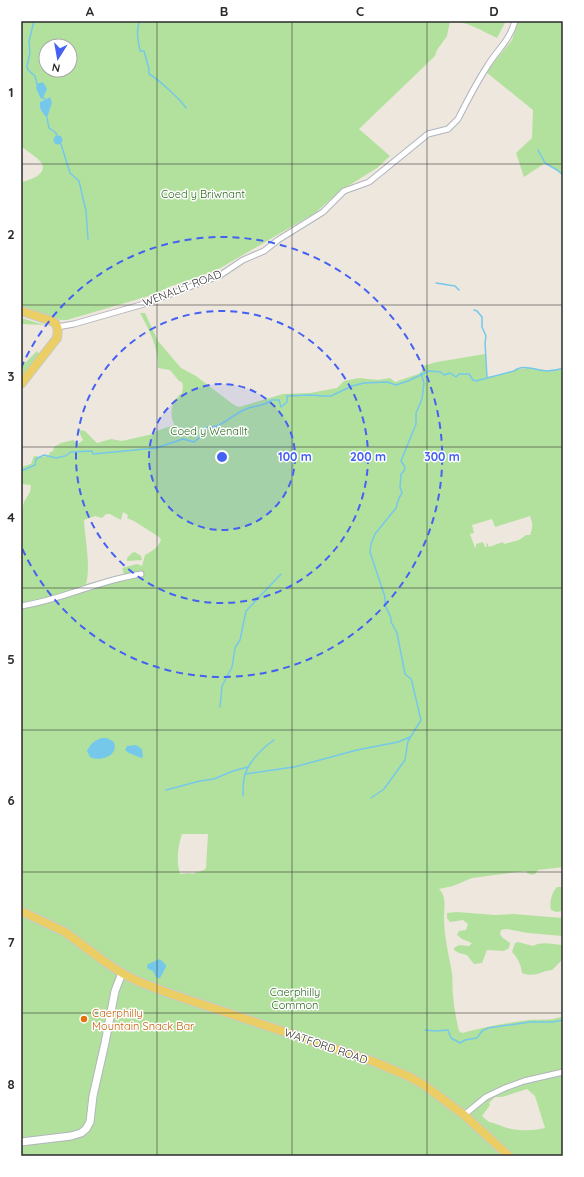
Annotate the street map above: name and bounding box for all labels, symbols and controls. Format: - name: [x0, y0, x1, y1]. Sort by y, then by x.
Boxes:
- text: A: [86, 3, 95, 19]
- text: B: [220, 3, 228, 19]
- text: C: [356, 3, 364, 19]
- text: D: [489, 3, 499, 19]
- north arrow: [38, 38, 78, 78]
- text: N: [51, 60, 61, 75]
- text: 1: [8, 84, 14, 100]
- park label: Coed y Briwnant: [161, 187, 245, 201]
- text: 2: [7, 226, 15, 242]
- street label: WENALLT ROAD: [141, 266, 223, 309]
- text: 3: [8, 368, 15, 384]
- park label: Coed y Wenallt: [170, 424, 248, 438]
- text: 100 m: [278, 449, 312, 464]
- text: 200 m: [350, 449, 386, 464]
- text: 300 m: [424, 449, 460, 464]
- centre of rings: [215, 450, 229, 464]
- text: 4: [7, 509, 15, 525]
- text: 5: [7, 651, 15, 667]
- text: 6: [7, 792, 15, 808]
- text: 7: [7, 934, 15, 950]
- park label: Caerphilly Common: [270, 985, 320, 1012]
- place label: Caerphilly Mountain Snack Bar: [92, 1006, 195, 1033]
- marker: Caerphilly Mountain Snack Bar: [79, 1014, 89, 1024]
- street label: WATFORD ROAD: [283, 1025, 370, 1067]
- text: 8: [7, 1076, 15, 1092]

